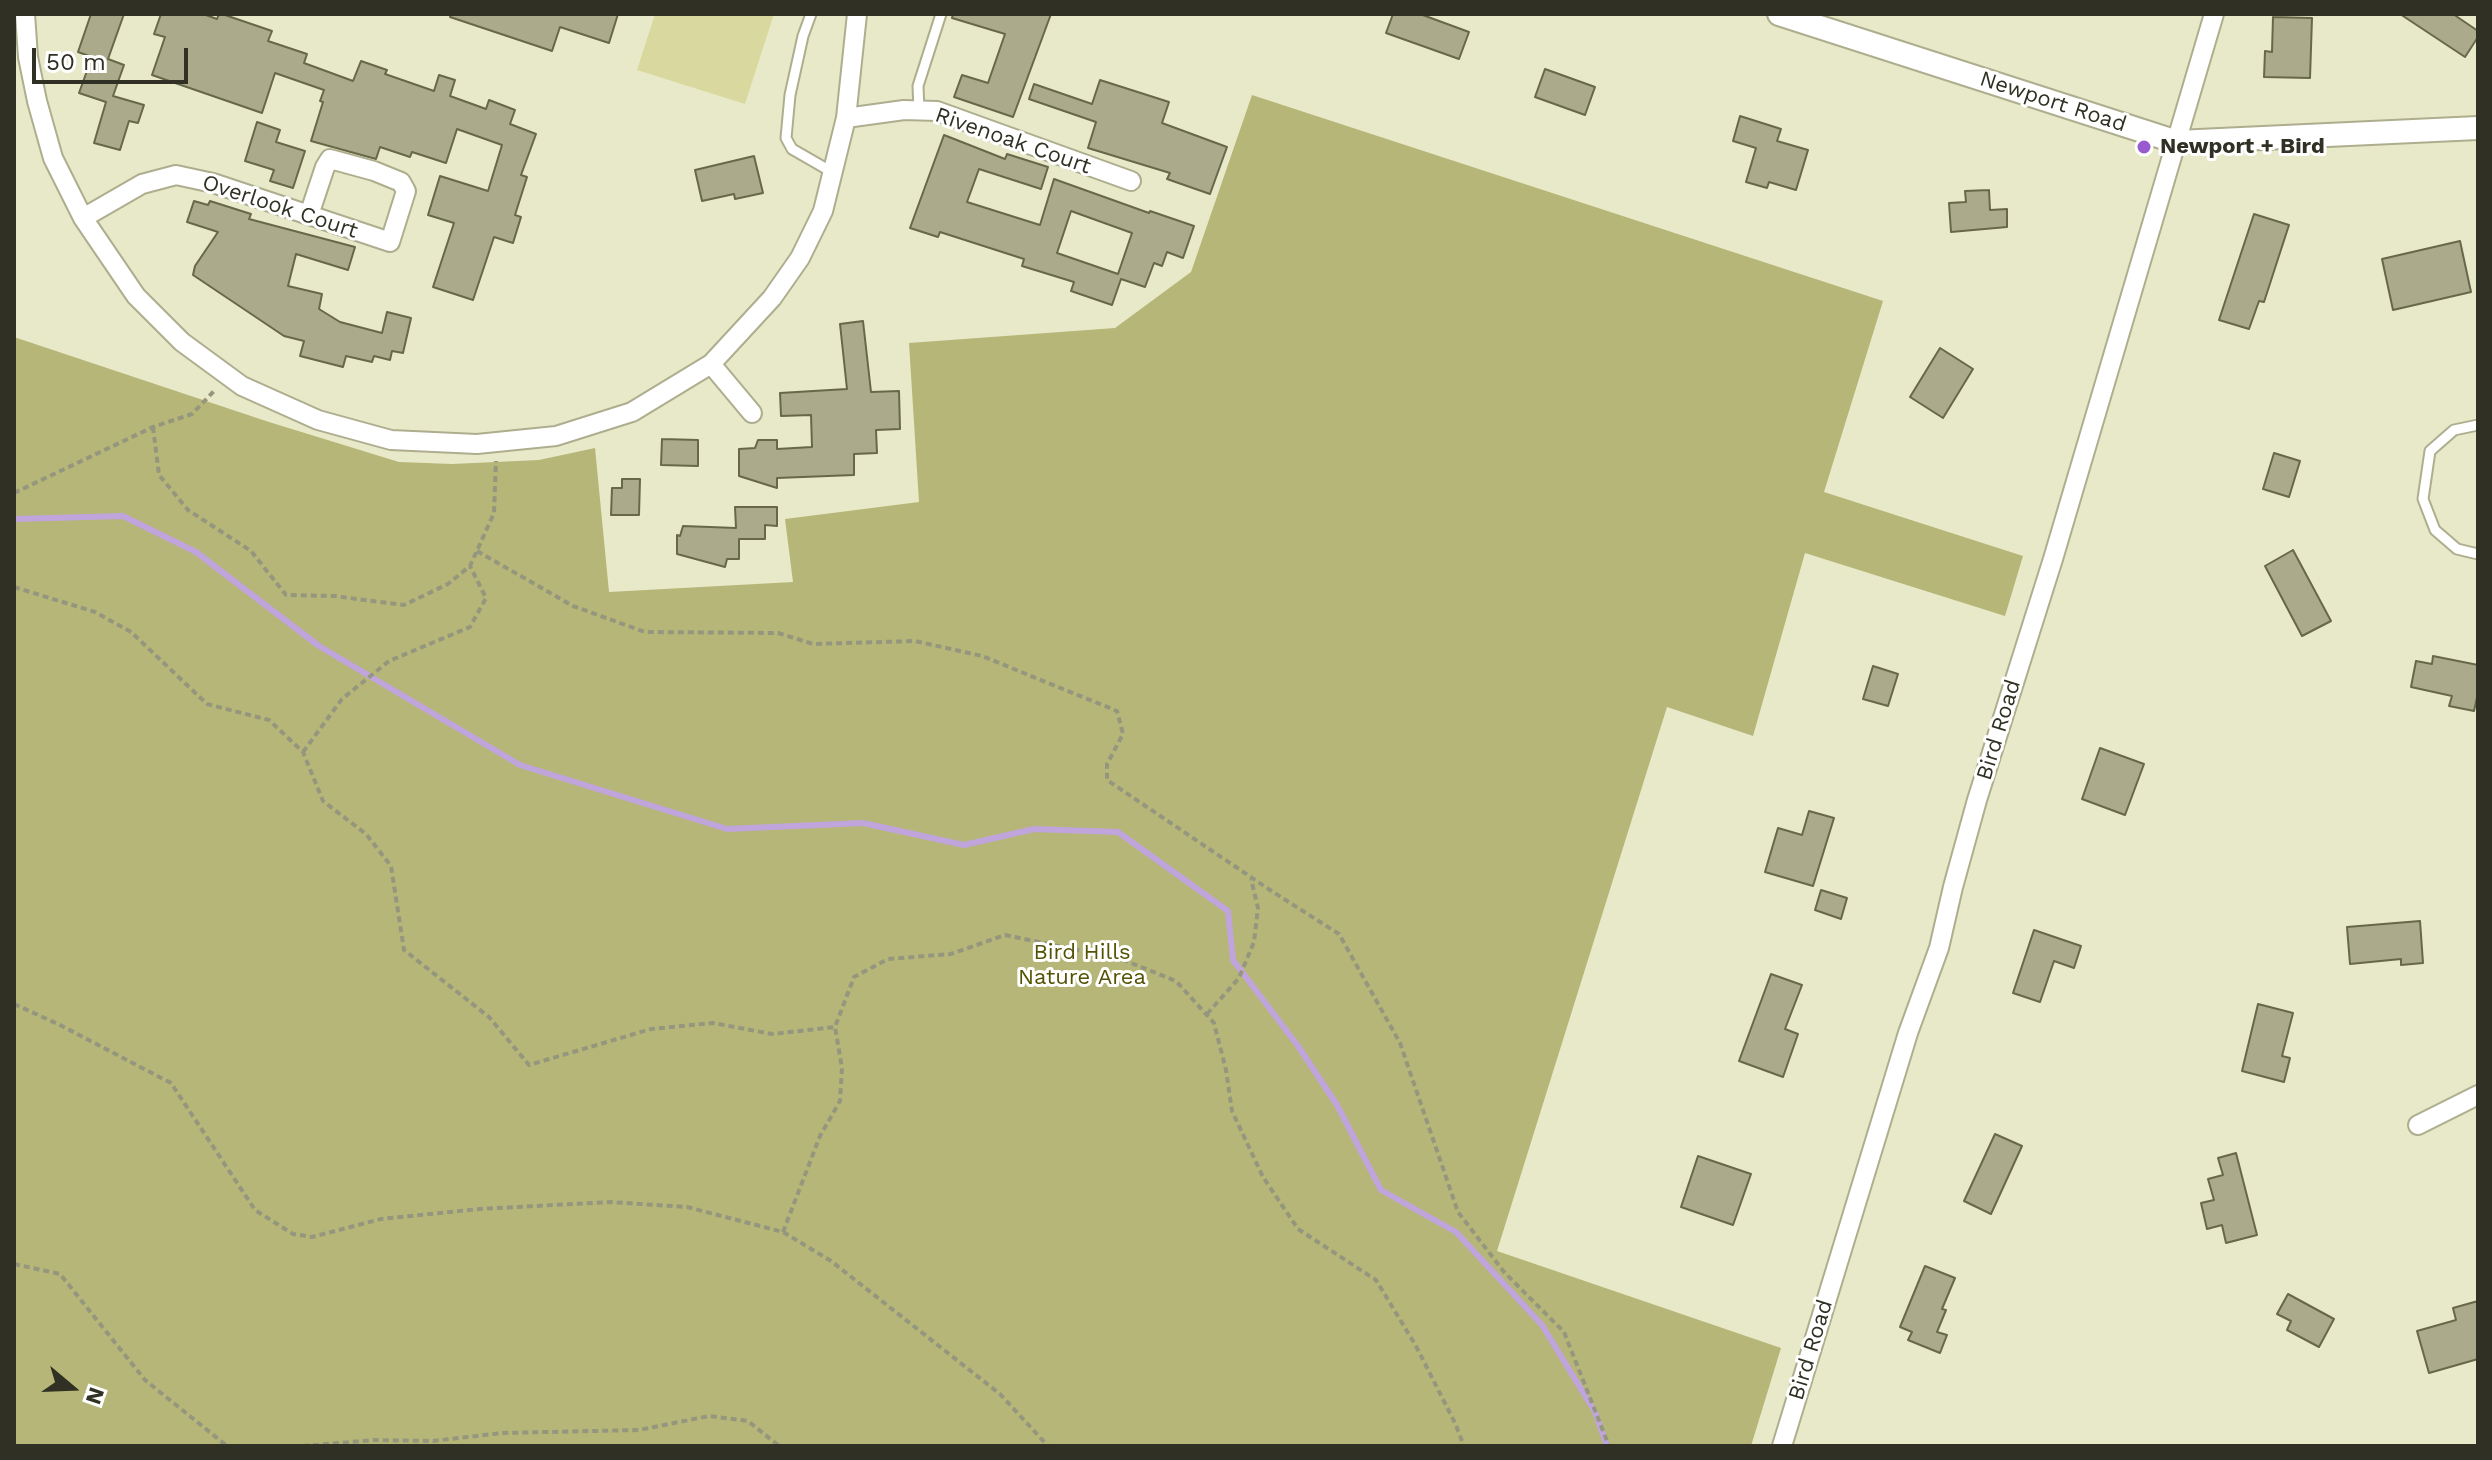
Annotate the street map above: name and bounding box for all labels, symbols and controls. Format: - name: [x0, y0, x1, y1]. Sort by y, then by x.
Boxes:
- scale bar: [36, 32, 192, 82]
- text: 50 m: [46, 48, 106, 76]
- street label: Newport Road: [1976, 66, 2130, 138]
- street label: Rivenoak Court: [932, 102, 1094, 180]
- place label: Newport + Bird: [2160, 134, 2325, 160]
- marker: Newport + Bird: [2135, 138, 2153, 156]
- street label: Overlook Court: [199, 169, 361, 245]
- street label: Bird Road: [1971, 676, 2027, 784]
- park label: Bird Hills Nature Area: [1018, 940, 1146, 992]
- street label: Bird Road: [1783, 1296, 1839, 1404]
- north arrow: [32, 1348, 112, 1428]
- text: N: [81, 1384, 110, 1408]

